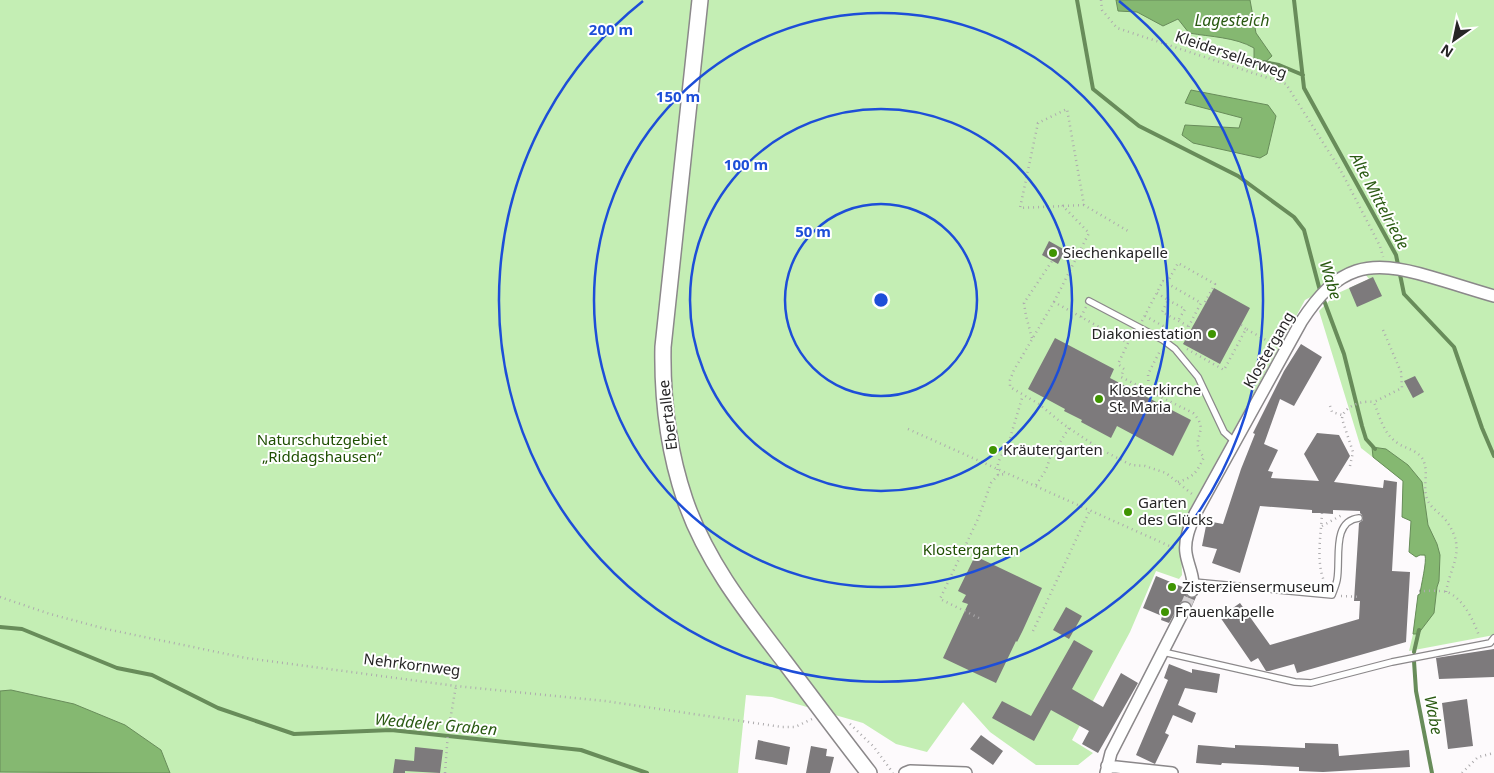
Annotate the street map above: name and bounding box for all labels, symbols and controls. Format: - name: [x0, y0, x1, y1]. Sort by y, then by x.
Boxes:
- water label: Lagesteich: [1195, 9, 1269, 31]
- north arrow: [1429, 15, 1479, 65]
- text: 200 m: [589, 19, 633, 39]
- street label: Kleidersellerweg: [1173, 26, 1290, 83]
- text: N: [1437, 40, 1457, 62]
- text: 150 m: [656, 86, 700, 106]
- water label: Alte Mittelriede: [1345, 148, 1415, 253]
- text: 100 m: [724, 154, 768, 174]
- text: 50 m: [795, 221, 831, 241]
- place label: Siechenkapelle: [1063, 242, 1168, 262]
- marker: Siechenkapelle: [1047, 247, 1059, 259]
- water label: Wabe: [1315, 258, 1347, 302]
- centre of rings: [872, 291, 890, 309]
- street label: Klostergang: [1238, 307, 1298, 392]
- place label: Diakoniestation: [1091, 323, 1202, 343]
- marker: Diakoniestation: [1206, 328, 1218, 340]
- street label: Ebertallee: [653, 379, 681, 451]
- place label: Klosterkirche St. Maria: [1109, 379, 1201, 416]
- marker: Klosterkirche St. Maria: [1093, 393, 1105, 405]
- park label: Naturschutzgebiet „Riddagshausen“: [257, 429, 388, 466]
- place label: Kräutergarten: [1003, 439, 1103, 459]
- marker: Kräutergarten: [987, 444, 999, 456]
- place label: Garten des Glücks: [1138, 492, 1213, 529]
- marker: Garten des Glücks: [1122, 506, 1134, 518]
- park label: Klostergarten: [923, 539, 1019, 559]
- place label: Zisterziensermuseum: [1182, 576, 1334, 596]
- marker: Zisterziensermuseum: [1166, 581, 1178, 593]
- place label: Frauenkapelle: [1175, 601, 1274, 621]
- marker: Frauenkapelle: [1159, 606, 1171, 618]
- street label: Nehrkornweg: [363, 648, 462, 680]
- water label: Wabe: [1419, 693, 1449, 737]
- water label: Weddeler Graben: [374, 708, 498, 740]

